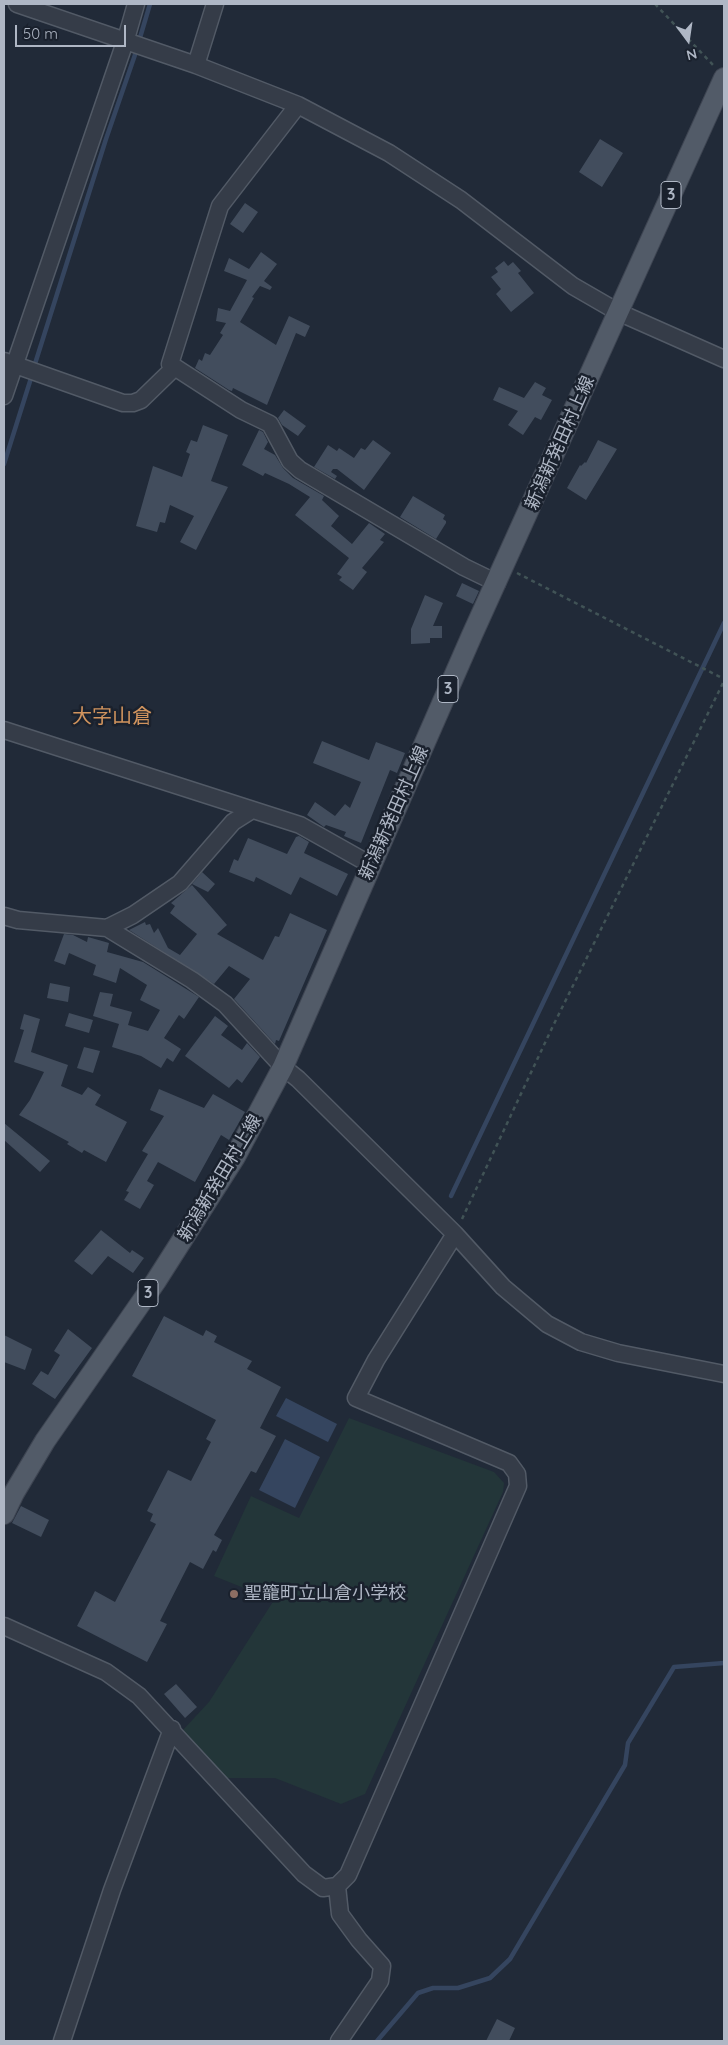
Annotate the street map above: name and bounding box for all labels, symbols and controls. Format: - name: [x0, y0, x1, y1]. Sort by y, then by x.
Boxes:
- scale bar: [18, 15, 129, 47]
- north arrow: [663, 15, 713, 65]
- text: 50 m: [23, 24, 58, 43]
- text: N: [684, 45, 699, 65]
- road number: 3: [661, 182, 681, 208]
- street label: 新潟新発田村上線: [521, 373, 599, 513]
- road number: 3: [438, 676, 458, 702]
- district label: 大字山倉: [72, 705, 152, 729]
- street label: 新潟新発田村上線: [355, 743, 433, 883]
- street label: 新潟新発田村上線: [174, 1111, 266, 1245]
- road number: 3: [138, 1280, 158, 1306]
- place label: 聖籠町立山倉小学校: [244, 1583, 406, 1605]
- marker: 聖籠町立山倉小学校: [228, 1588, 240, 1600]

